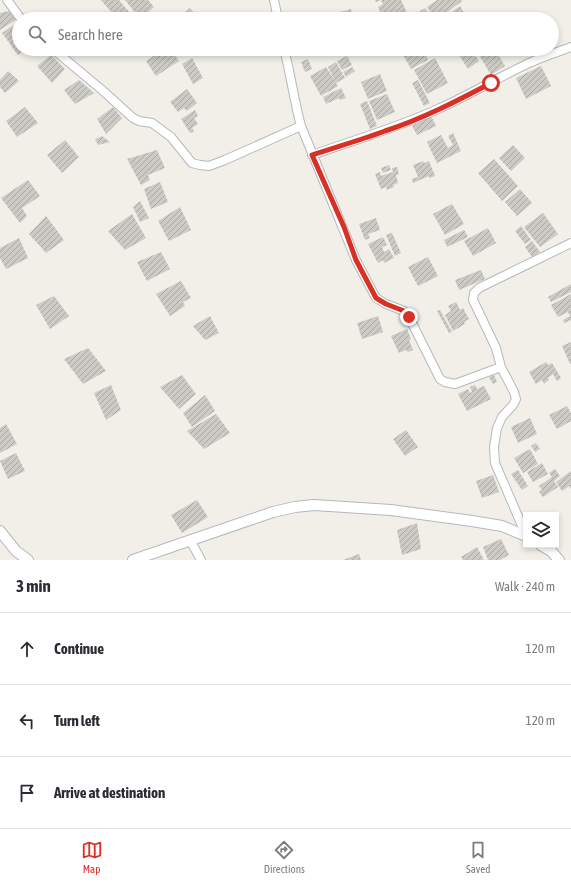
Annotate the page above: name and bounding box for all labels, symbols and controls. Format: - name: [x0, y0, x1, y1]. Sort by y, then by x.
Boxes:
- search box: [12, 12, 559, 56]
- icon: search: [26, 23, 48, 45]
- text: Search here: [58, 26, 123, 43]
- route start: [482, 74, 500, 92]
- route end: [400, 308, 418, 326]
- map controls: [523, 512, 559, 548]
- button: layers: [523, 512, 559, 548]
- text: 3 min: [16, 576, 51, 596]
- text: Walk · 240 m: [495, 579, 555, 594]
- icon: ahead: [16, 638, 38, 660]
- text: Continue: [54, 640, 104, 657]
- text: 120 m: [526, 641, 555, 656]
- icon: left: [16, 710, 38, 732]
- text: Turn left: [54, 712, 100, 729]
- text: 120 m: [526, 713, 555, 728]
- icon: arrive: [16, 782, 38, 804]
- text: Arrive at destination: [54, 784, 165, 801]
- tab: Map: [81, 839, 103, 875]
- tab: Directions: [264, 839, 305, 875]
- tab: Saved: [466, 839, 490, 875]

